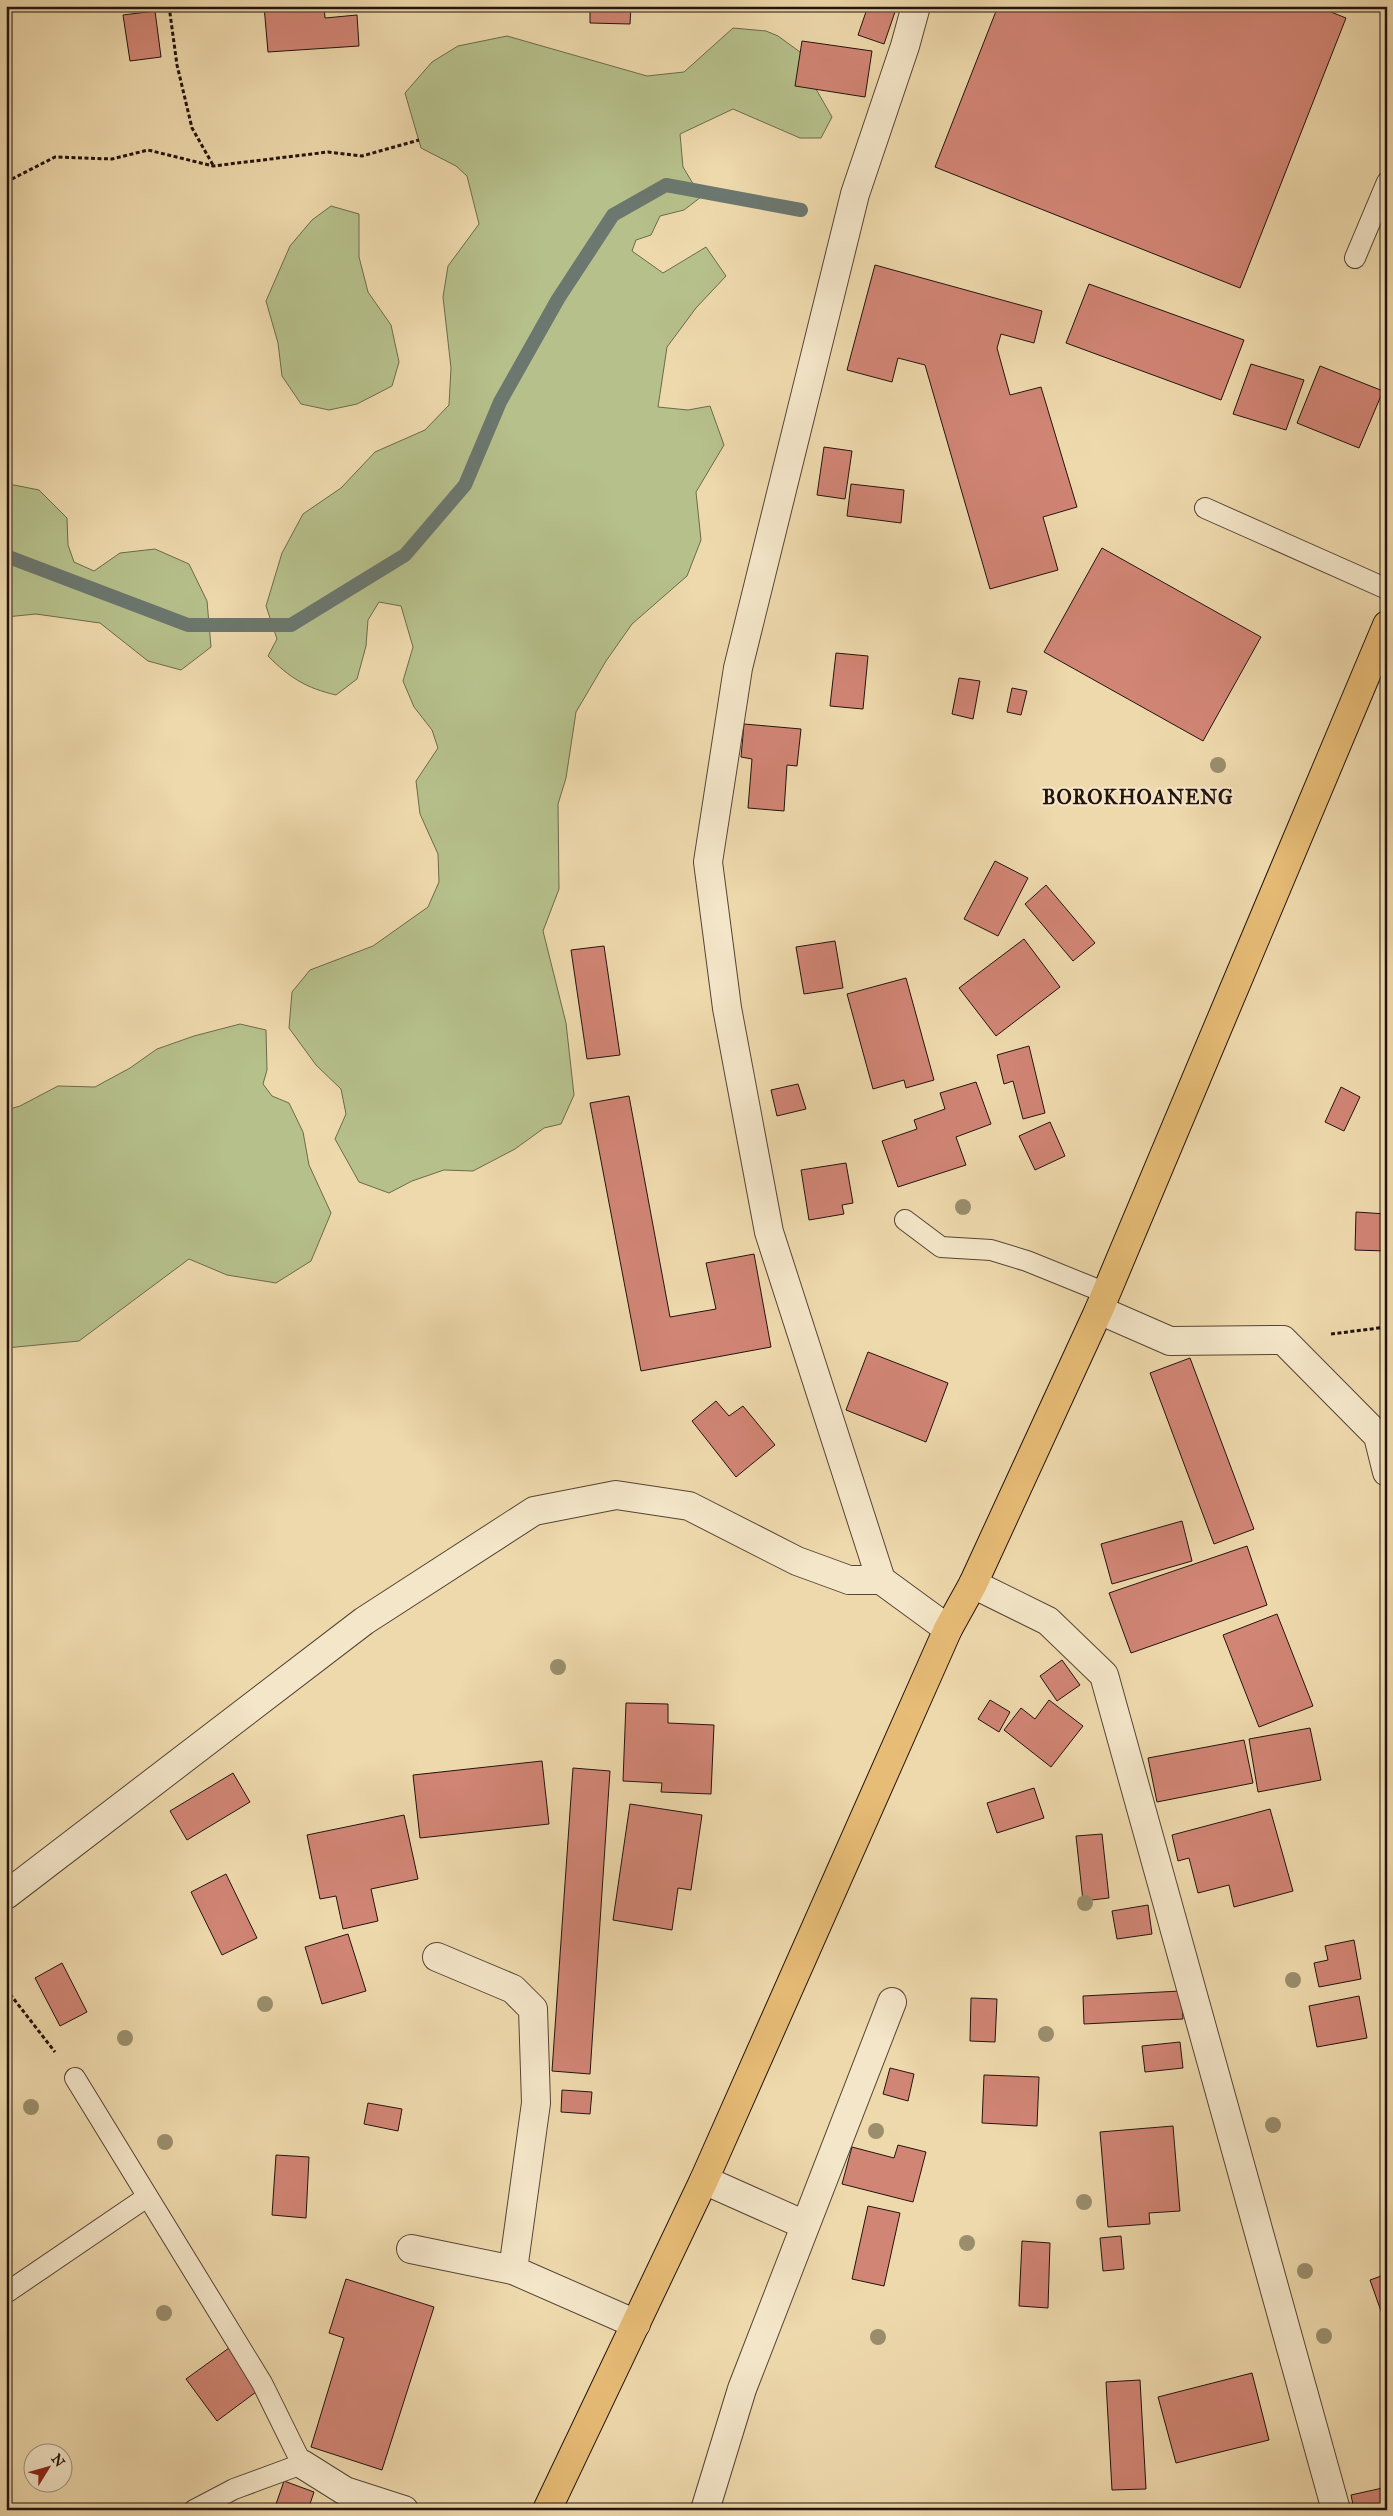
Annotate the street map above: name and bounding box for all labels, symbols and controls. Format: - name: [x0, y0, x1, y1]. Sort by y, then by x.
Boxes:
- district label: BOROKHOANENG: [1042, 785, 1234, 809]
- north arrow: [22, 2444, 72, 2494]
- text: N: [48, 2451, 68, 2470]

